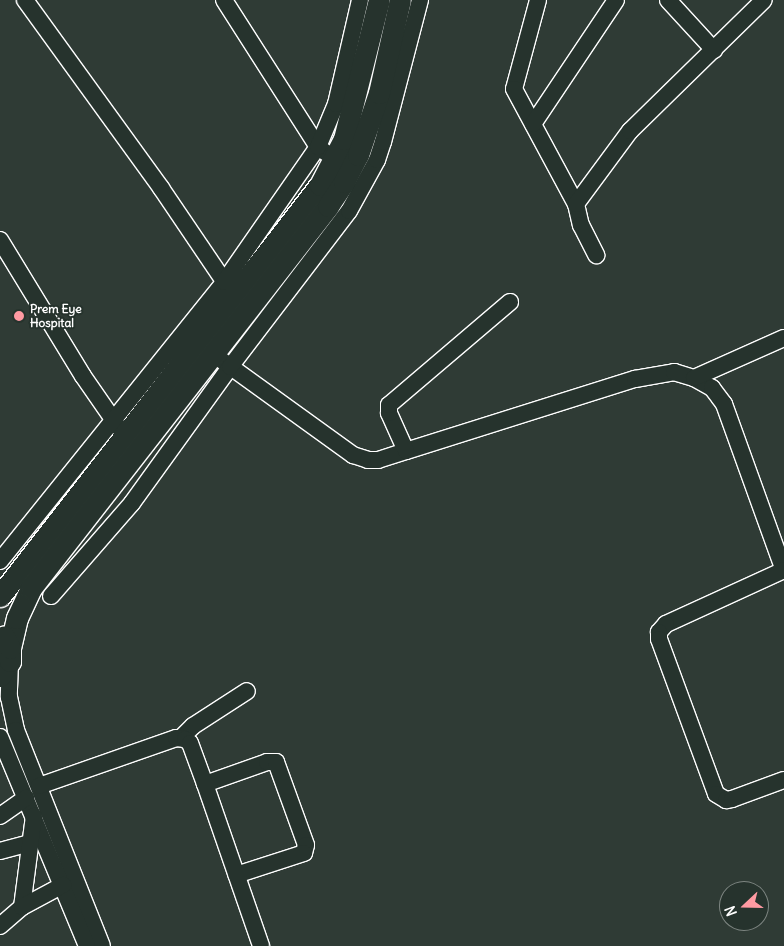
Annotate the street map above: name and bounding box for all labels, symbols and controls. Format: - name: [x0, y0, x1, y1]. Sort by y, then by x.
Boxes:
- place label: Prem Eye Hospital: [30, 302, 82, 330]
- marker: Prem Eye Hospital: [12, 309, 26, 323]
- north arrow: [719, 881, 769, 931]
- text: N: [721, 903, 741, 919]

